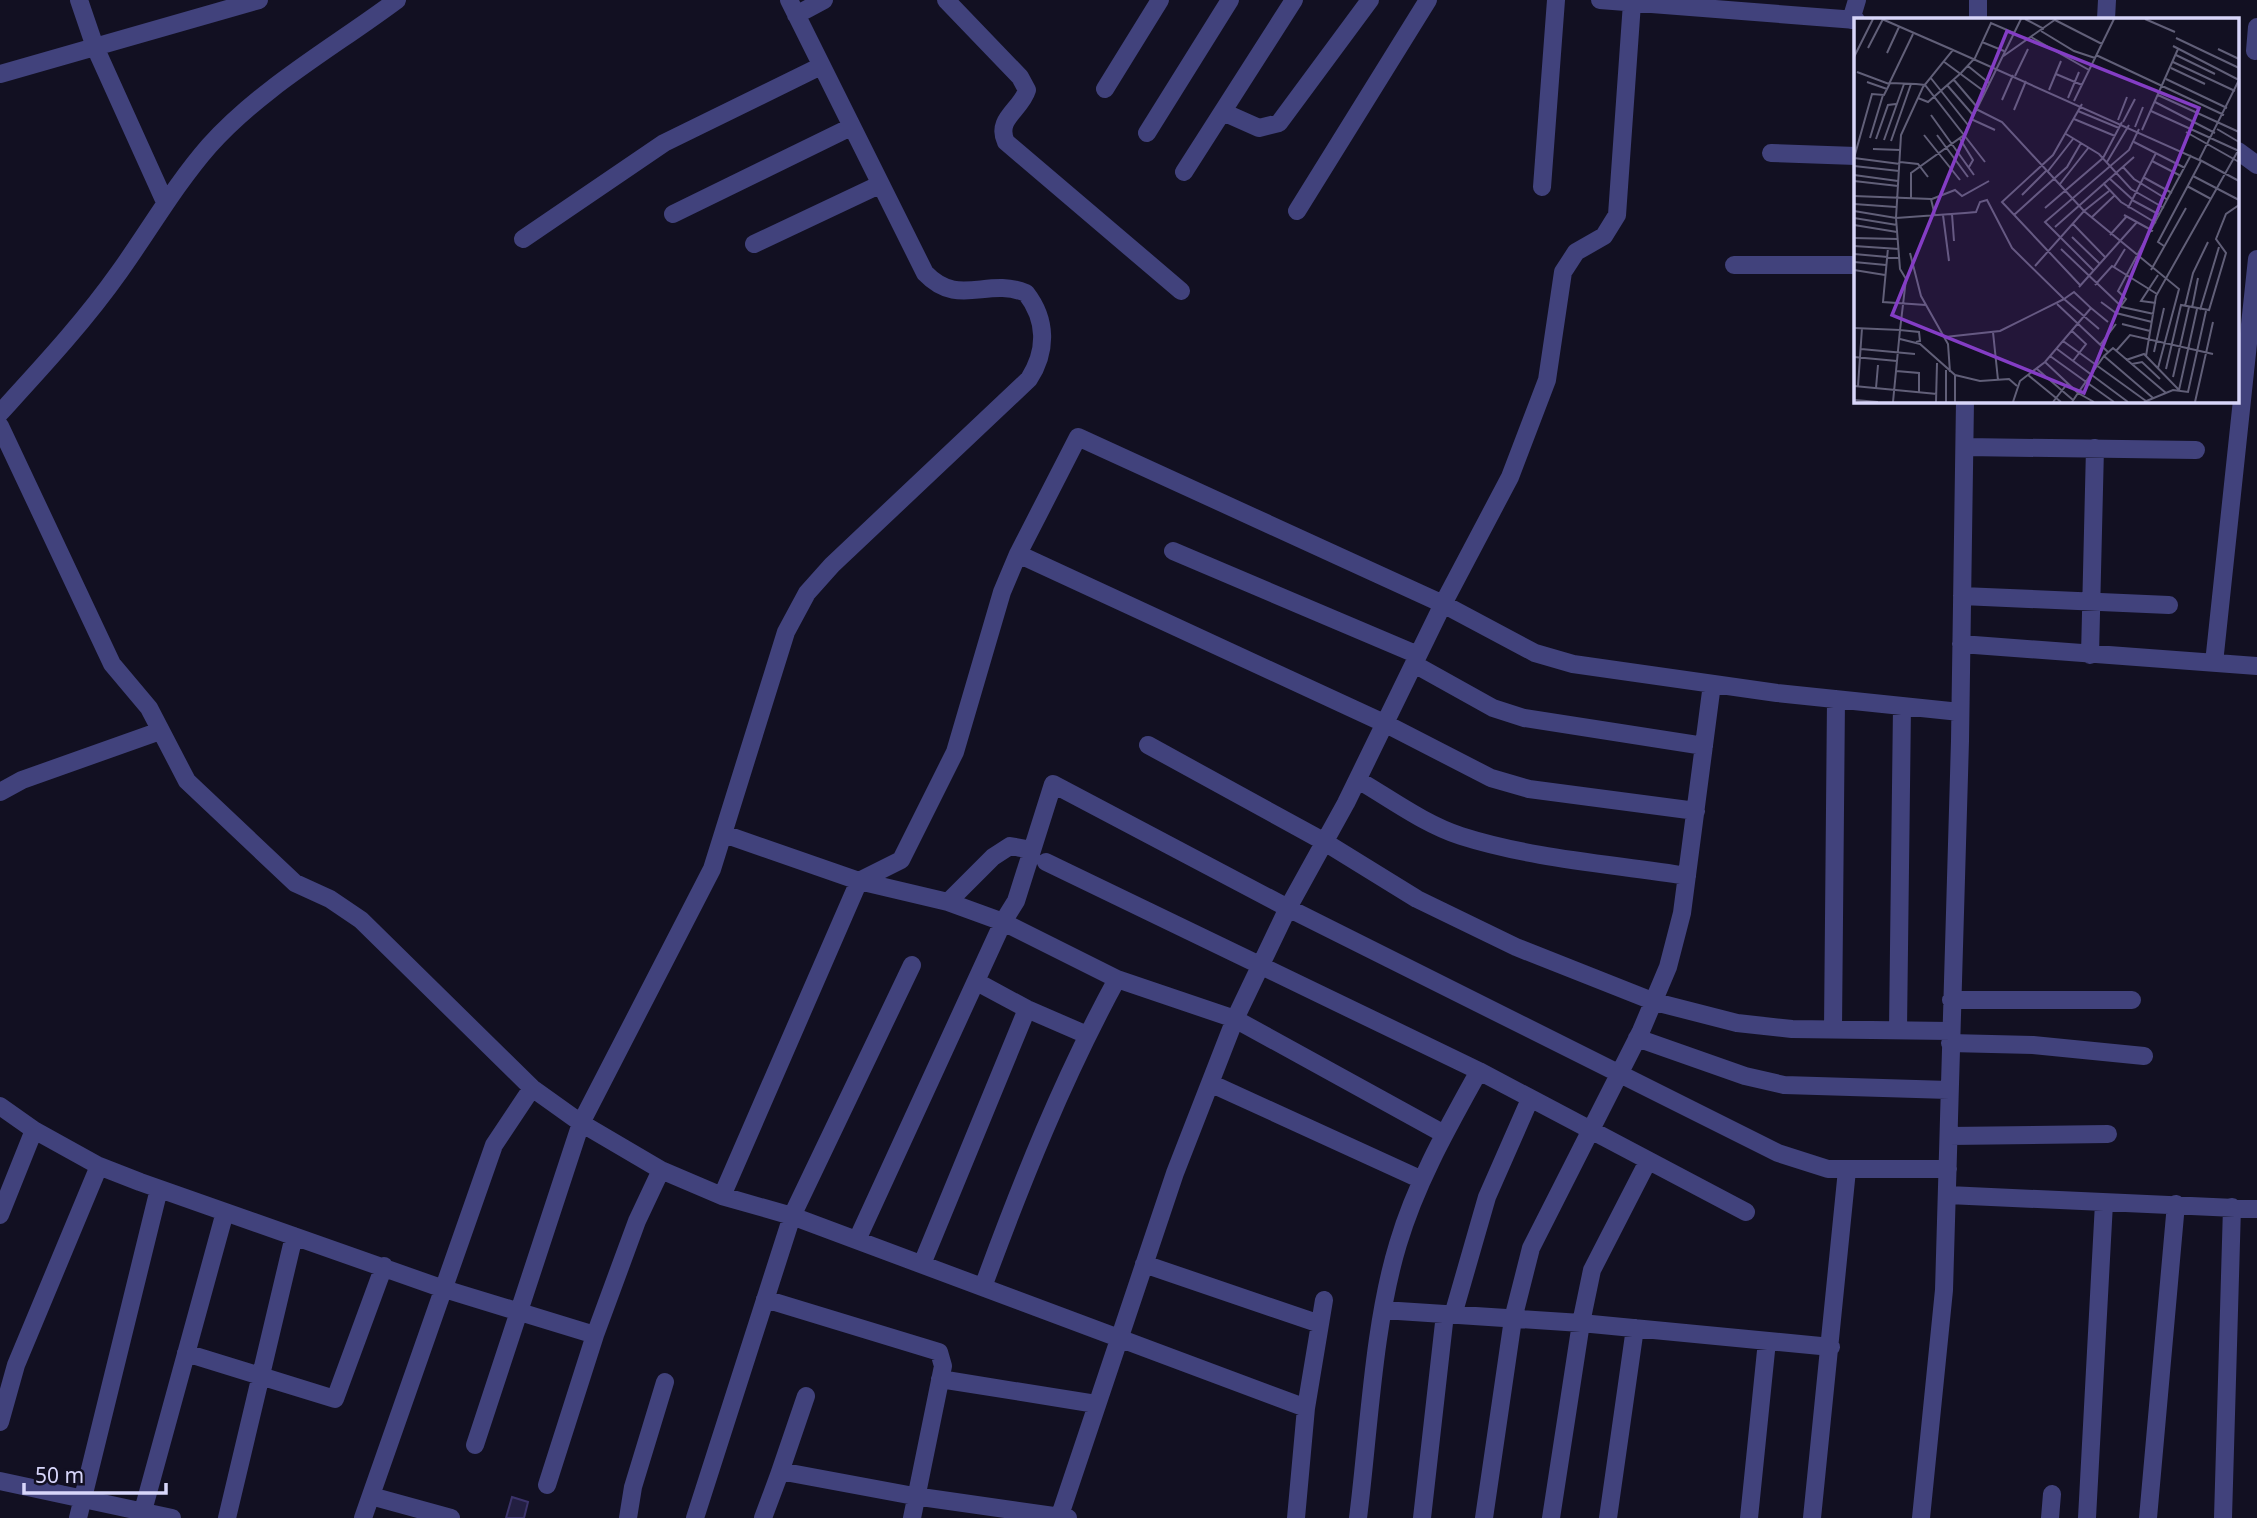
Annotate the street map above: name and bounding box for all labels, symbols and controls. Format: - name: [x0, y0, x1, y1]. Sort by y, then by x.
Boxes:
- inset map: [1854, 18, 2240, 402]
- scale bar: [24, 1452, 166, 1496]
- text: 50 m: [35, 1461, 84, 1489]

